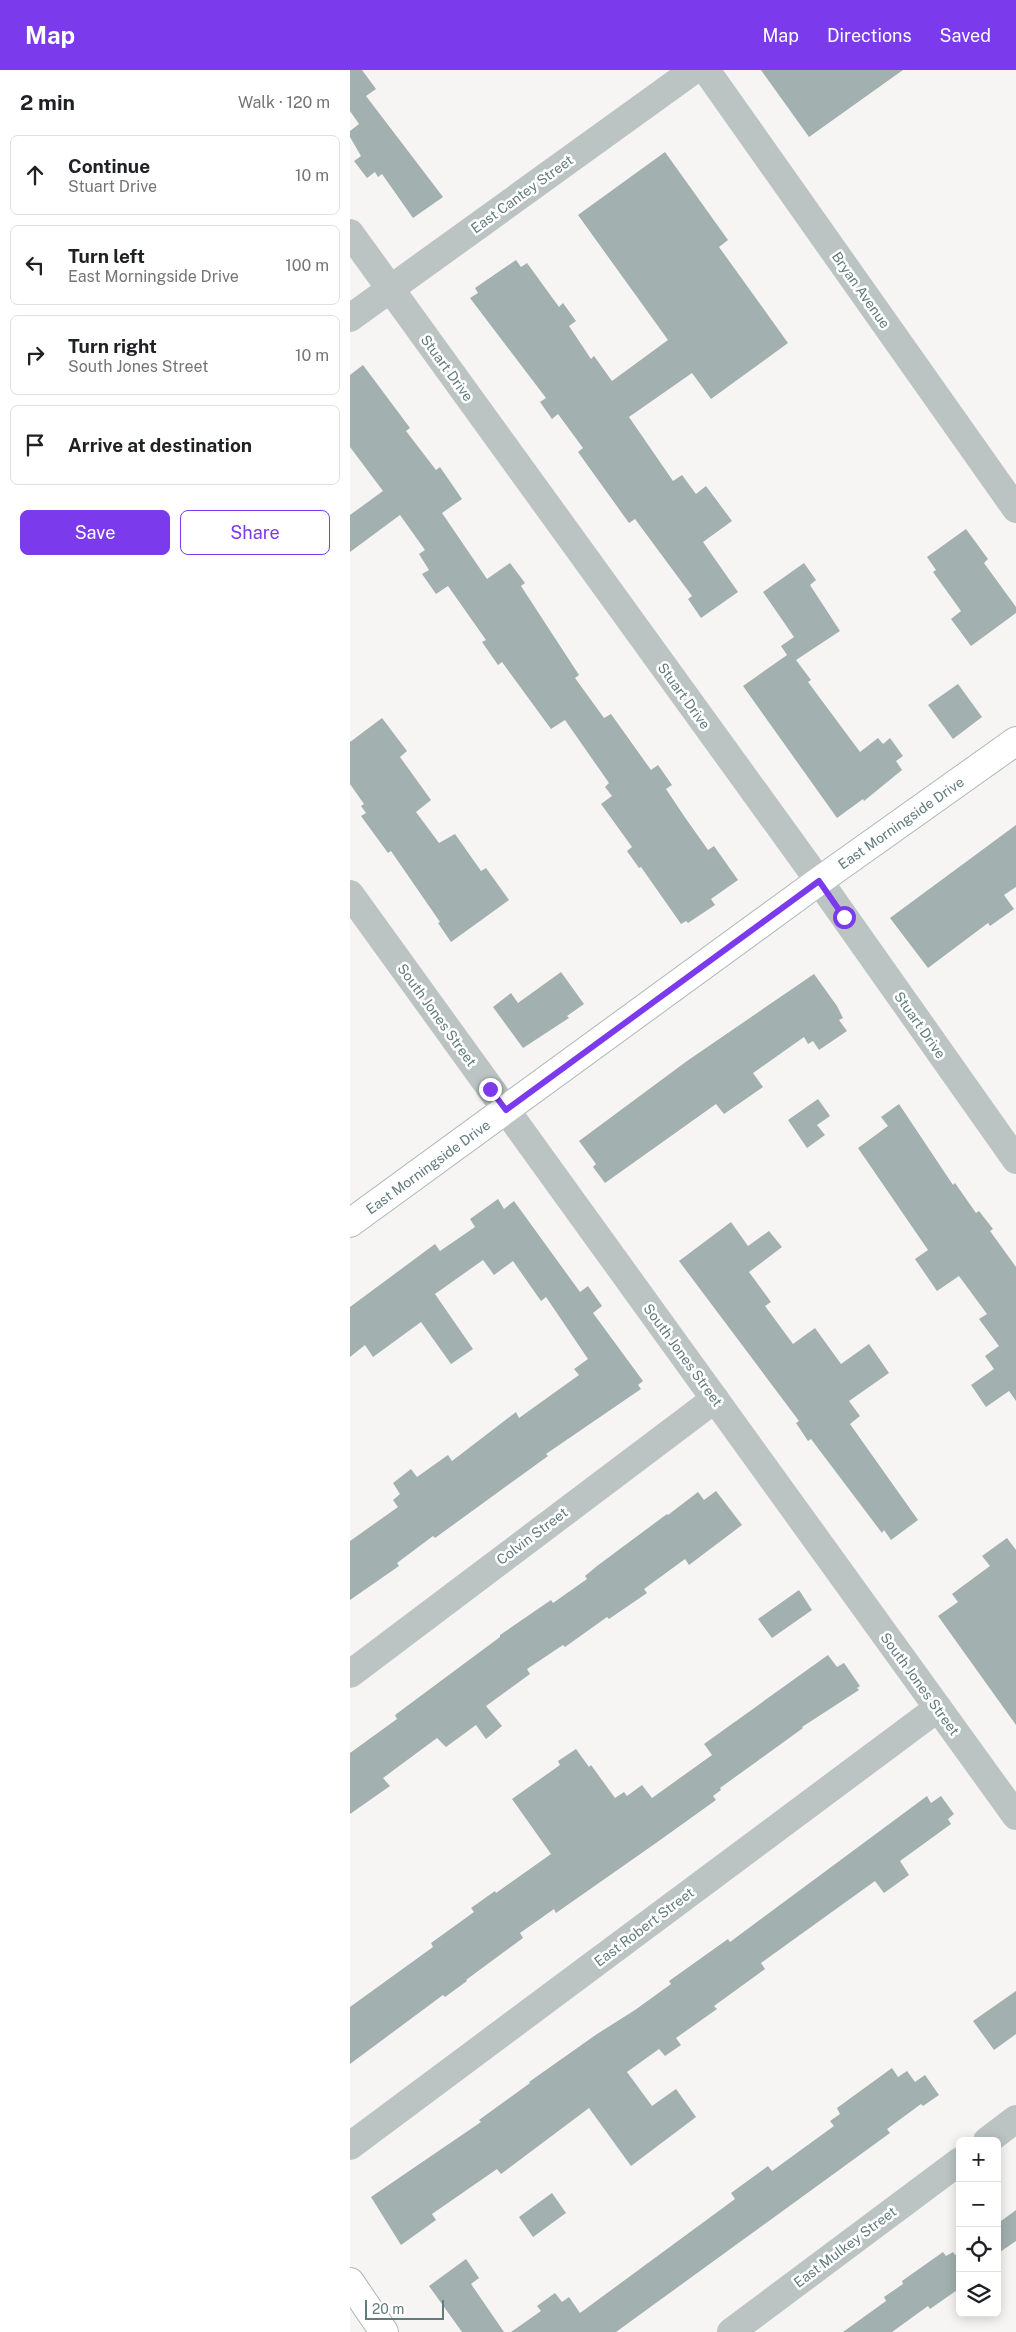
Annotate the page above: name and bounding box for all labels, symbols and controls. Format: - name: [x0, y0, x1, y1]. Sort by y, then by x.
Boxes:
- text: Map: [25, 21, 75, 49]
- text: Map: [762, 25, 799, 46]
- text: Directions: [827, 25, 912, 46]
- text: Saved: [940, 25, 991, 46]
- text: 2 min: [20, 90, 75, 115]
- text: Walk · 120 m: [238, 93, 330, 112]
- street label: East Cantey Street: [468, 152, 576, 236]
- text: Continue: [68, 155, 150, 177]
- icon: ahead: [21, 161, 49, 189]
- text: 10 m: [295, 166, 329, 185]
- text: Stuart Drive: [68, 177, 157, 196]
- text: Turn left: [68, 245, 145, 267]
- street label: Bryan Avenue: [829, 249, 893, 331]
- icon: left: [21, 251, 49, 279]
- text: 100 m: [285, 256, 329, 275]
- text: East Morningside Drive: [68, 267, 239, 286]
- street label: Stuart Drive: [418, 332, 476, 404]
- text: Turn right: [68, 335, 157, 357]
- icon: right: [21, 341, 49, 369]
- text: 10 m: [295, 346, 329, 365]
- text: South Jones Street: [68, 357, 209, 376]
- icon: arrive: [21, 431, 49, 459]
- text: Arrive at destination: [68, 434, 252, 456]
- button: Save: [20, 510, 170, 555]
- button: Share: [180, 510, 330, 555]
- street label: Stuart Drive: [655, 660, 713, 732]
- street label: East Morningside Drive: [835, 774, 967, 872]
- route start: [833, 906, 856, 929]
- street label: South Jones Street: [394, 961, 480, 1069]
- street label: Stuart Drive: [891, 988, 949, 1062]
- route end: [479, 1078, 502, 1101]
- street label: East Morningside Drive: [363, 1117, 493, 1217]
- street label: South Jones Street: [640, 1301, 726, 1409]
- street label: Colvin Street: [493, 1504, 571, 1568]
- street label: South Jones Street: [877, 1630, 963, 1738]
- street label: East Robert Street: [591, 1884, 697, 1970]
- map controls: [956, 2137, 1001, 2317]
- button: +: [956, 2137, 1001, 2182]
- button: −: [956, 2182, 1001, 2227]
- street label: East Mulkey Street: [791, 2203, 899, 2291]
- button: locate: [956, 2227, 1001, 2272]
- button: layers: [956, 2272, 1001, 2317]
- scale bar: [365, 2297, 444, 2320]
- text: 20 m: [372, 2301, 404, 2317]

